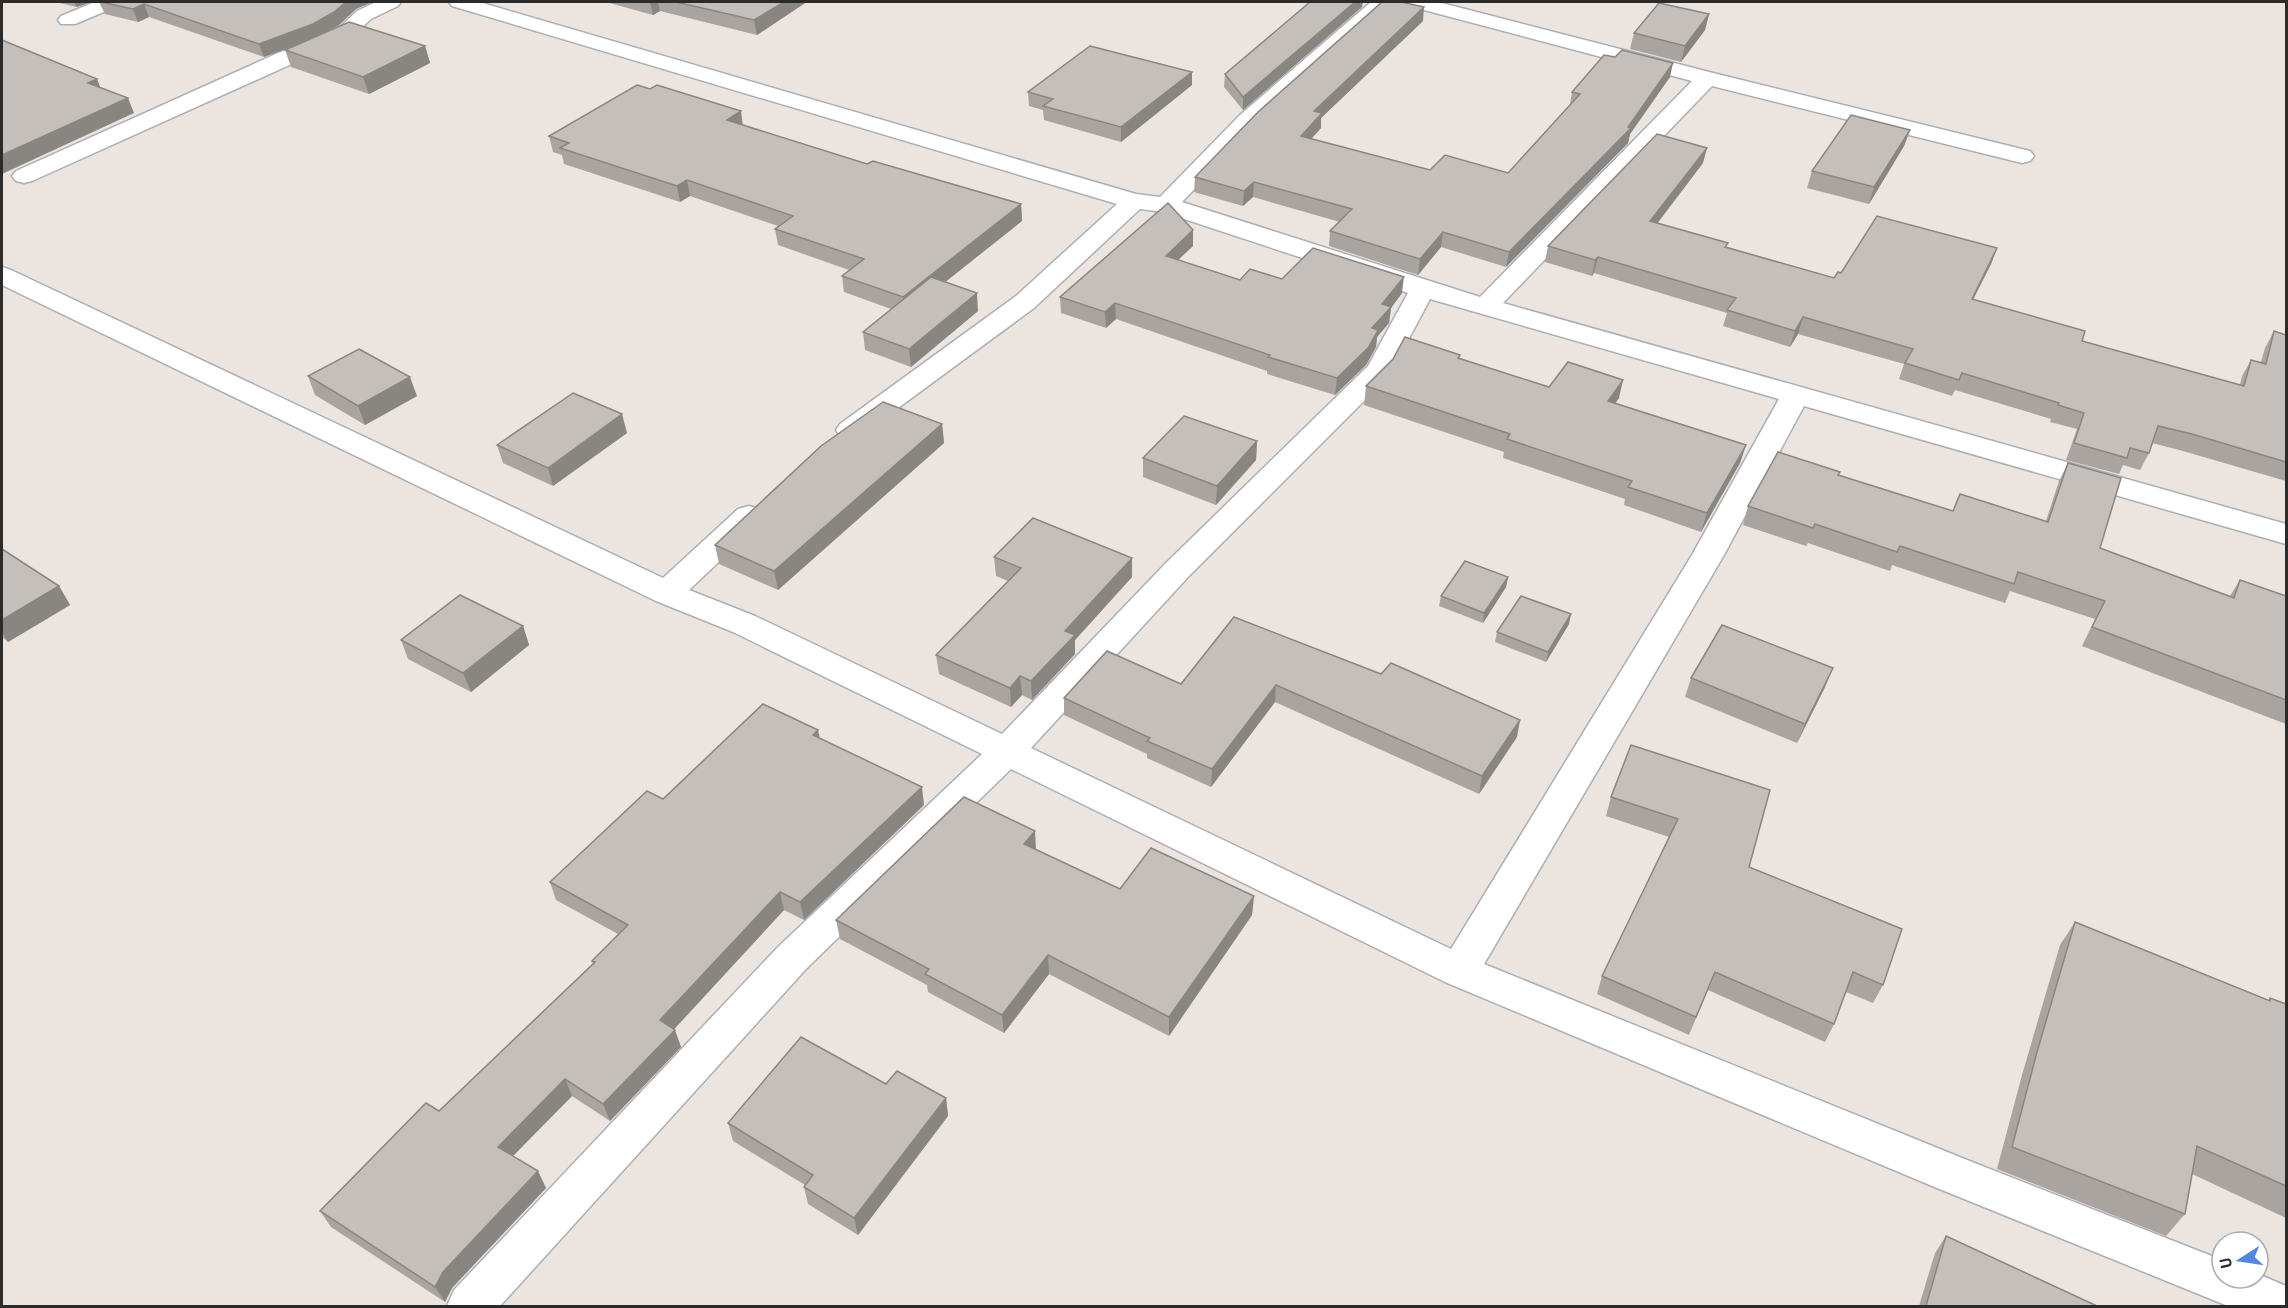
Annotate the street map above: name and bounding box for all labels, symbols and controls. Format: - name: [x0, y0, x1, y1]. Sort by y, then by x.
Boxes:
- north arrow: [2210, 1230, 2270, 1290]
- text: U: [2215, 1256, 2236, 1270]

